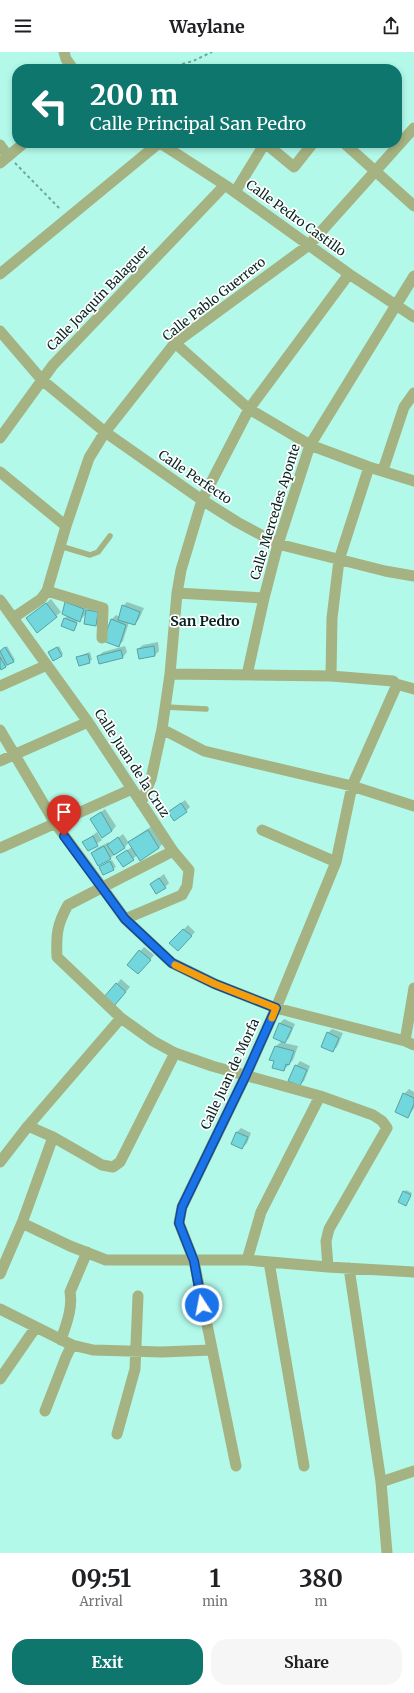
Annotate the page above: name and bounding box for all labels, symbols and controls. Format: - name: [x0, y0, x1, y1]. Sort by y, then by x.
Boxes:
- icon: menu: [12, 15, 34, 37]
- text: Waylane: [169, 15, 245, 38]
- icon: share: [380, 15, 402, 37]
- text: 200 m: [90, 77, 178, 113]
- icon: left: [24, 80, 76, 132]
- text: Calle Principal San Pedro: [90, 112, 306, 135]
- street label: Calle Pedro Castillo: [243, 176, 350, 260]
- street label: Calle Joaquín Balaguer: [43, 242, 153, 354]
- street label: Calle Pablo Guerrero: [159, 253, 269, 345]
- street label: Calle Mercedes Aponte: [246, 442, 304, 582]
- street label: Calle Perfecto: [155, 446, 235, 508]
- district label: San Pedro: [170, 612, 240, 630]
- street label: Calle Juan de la Cruz: [91, 706, 173, 820]
- pin: [47, 795, 81, 836]
- icon: arrive: [53, 801, 75, 823]
- street label: Calle Juan de Morfa: [197, 1016, 263, 1132]
- position arrow: [181, 1284, 223, 1326]
- text: 09:51: [71, 1563, 131, 1594]
- text: 1: [209, 1563, 221, 1594]
- text: 380: [299, 1563, 343, 1594]
- text: Arrival: [79, 1593, 123, 1610]
- text: min: [202, 1593, 228, 1610]
- text: m: [314, 1593, 327, 1610]
- button: Exit: [12, 1639, 203, 1685]
- button: Share: [211, 1639, 402, 1685]

